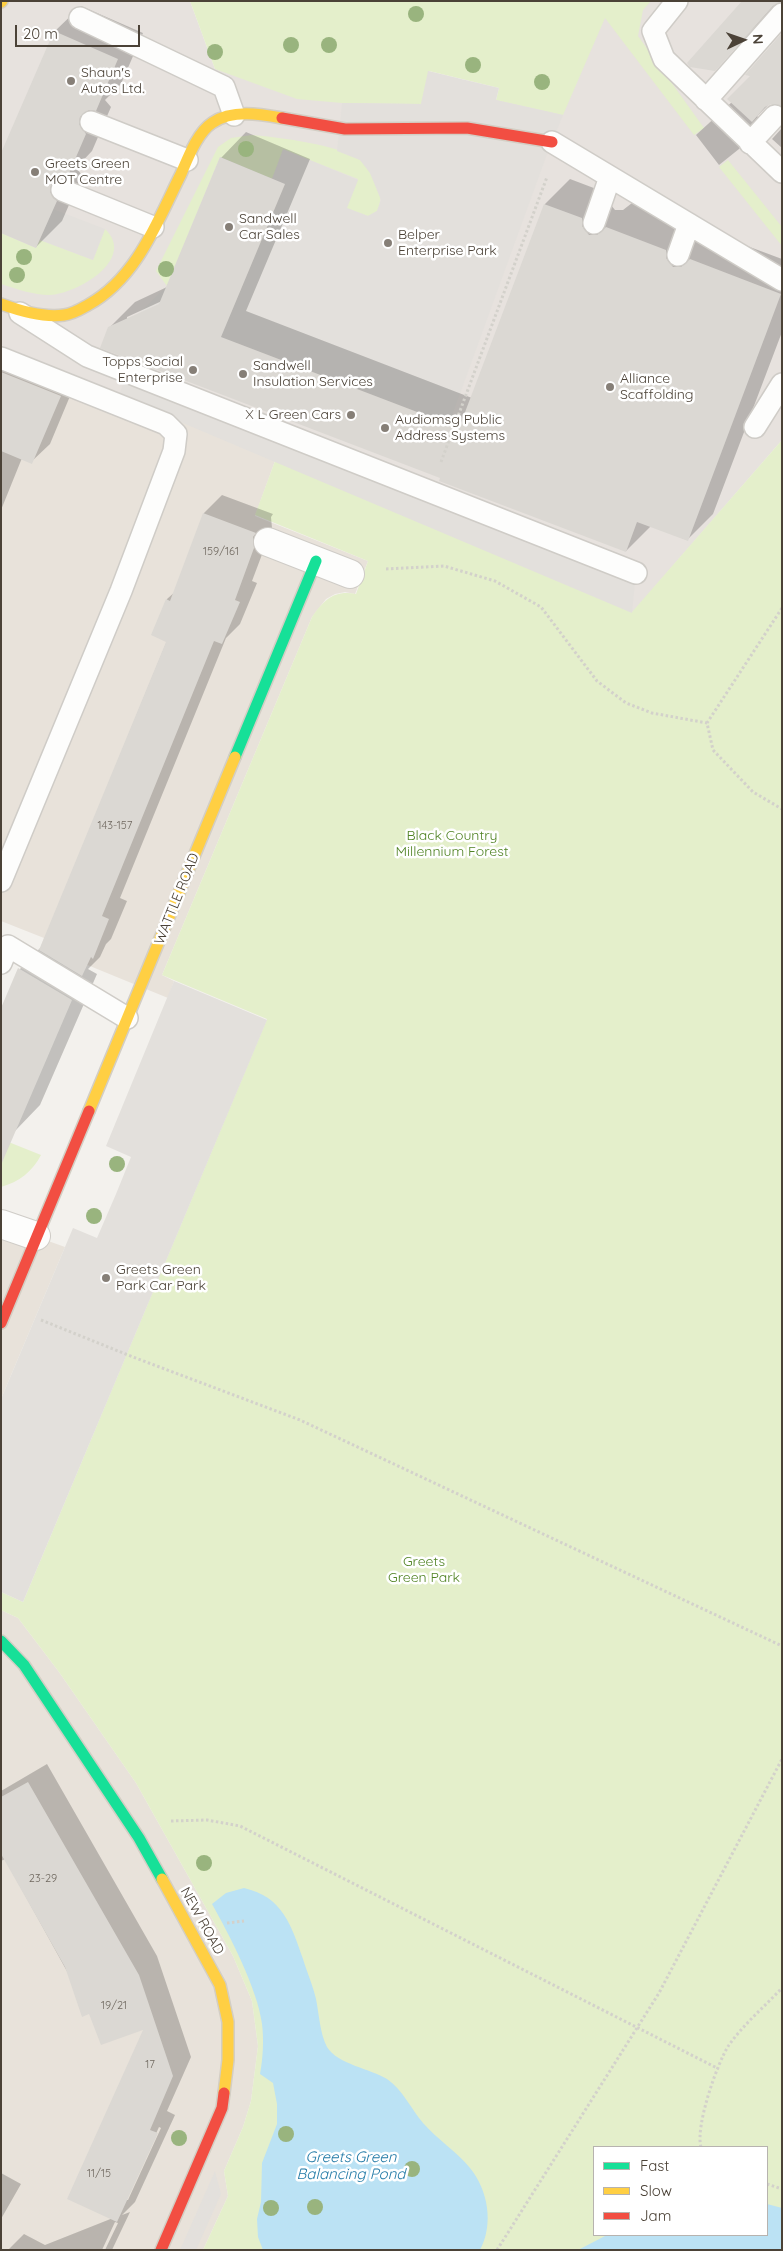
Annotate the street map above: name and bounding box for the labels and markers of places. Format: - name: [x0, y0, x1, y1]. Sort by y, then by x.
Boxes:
- place label: Shaun's Autos Ltd.: [81, 65, 144, 98]
- marker: Shaun's Autos Ltd.: [65, 75, 77, 87]
- place label: Greets Green MOT Centre: [45, 156, 130, 188]
- marker: Greets Green MOT Centre: [29, 166, 41, 178]
- place label: Sandwell Car Sales: [239, 211, 300, 243]
- marker: Sandwell Car Sales: [223, 221, 235, 233]
- place label: Belper Enterprise Park: [398, 227, 497, 260]
- marker: Belper Enterprise Park: [382, 237, 394, 249]
- place label: Topps Social Enterprise: [102, 354, 183, 387]
- place label: Sandwell Insulation Services: [253, 358, 373, 391]
- marker: Topps Social Enterprise: [187, 364, 199, 376]
- marker: Sandwell Insulation Services: [237, 368, 249, 380]
- place label: Alliance Scaffolding: [620, 371, 694, 404]
- marker: Alliance Scaffolding: [604, 381, 616, 393]
- place label: X L Green Cars: [245, 407, 341, 423]
- marker: X L Green Cars: [345, 409, 357, 421]
- place label: Audiomsg Public Address Systems: [395, 412, 505, 444]
- marker: Audiomsg Public Address Systems: [379, 422, 391, 434]
- place label: Greets Green Park Car Park: [116, 1262, 206, 1294]
- marker: Greets Green Park Car Park: [100, 1272, 112, 1284]

